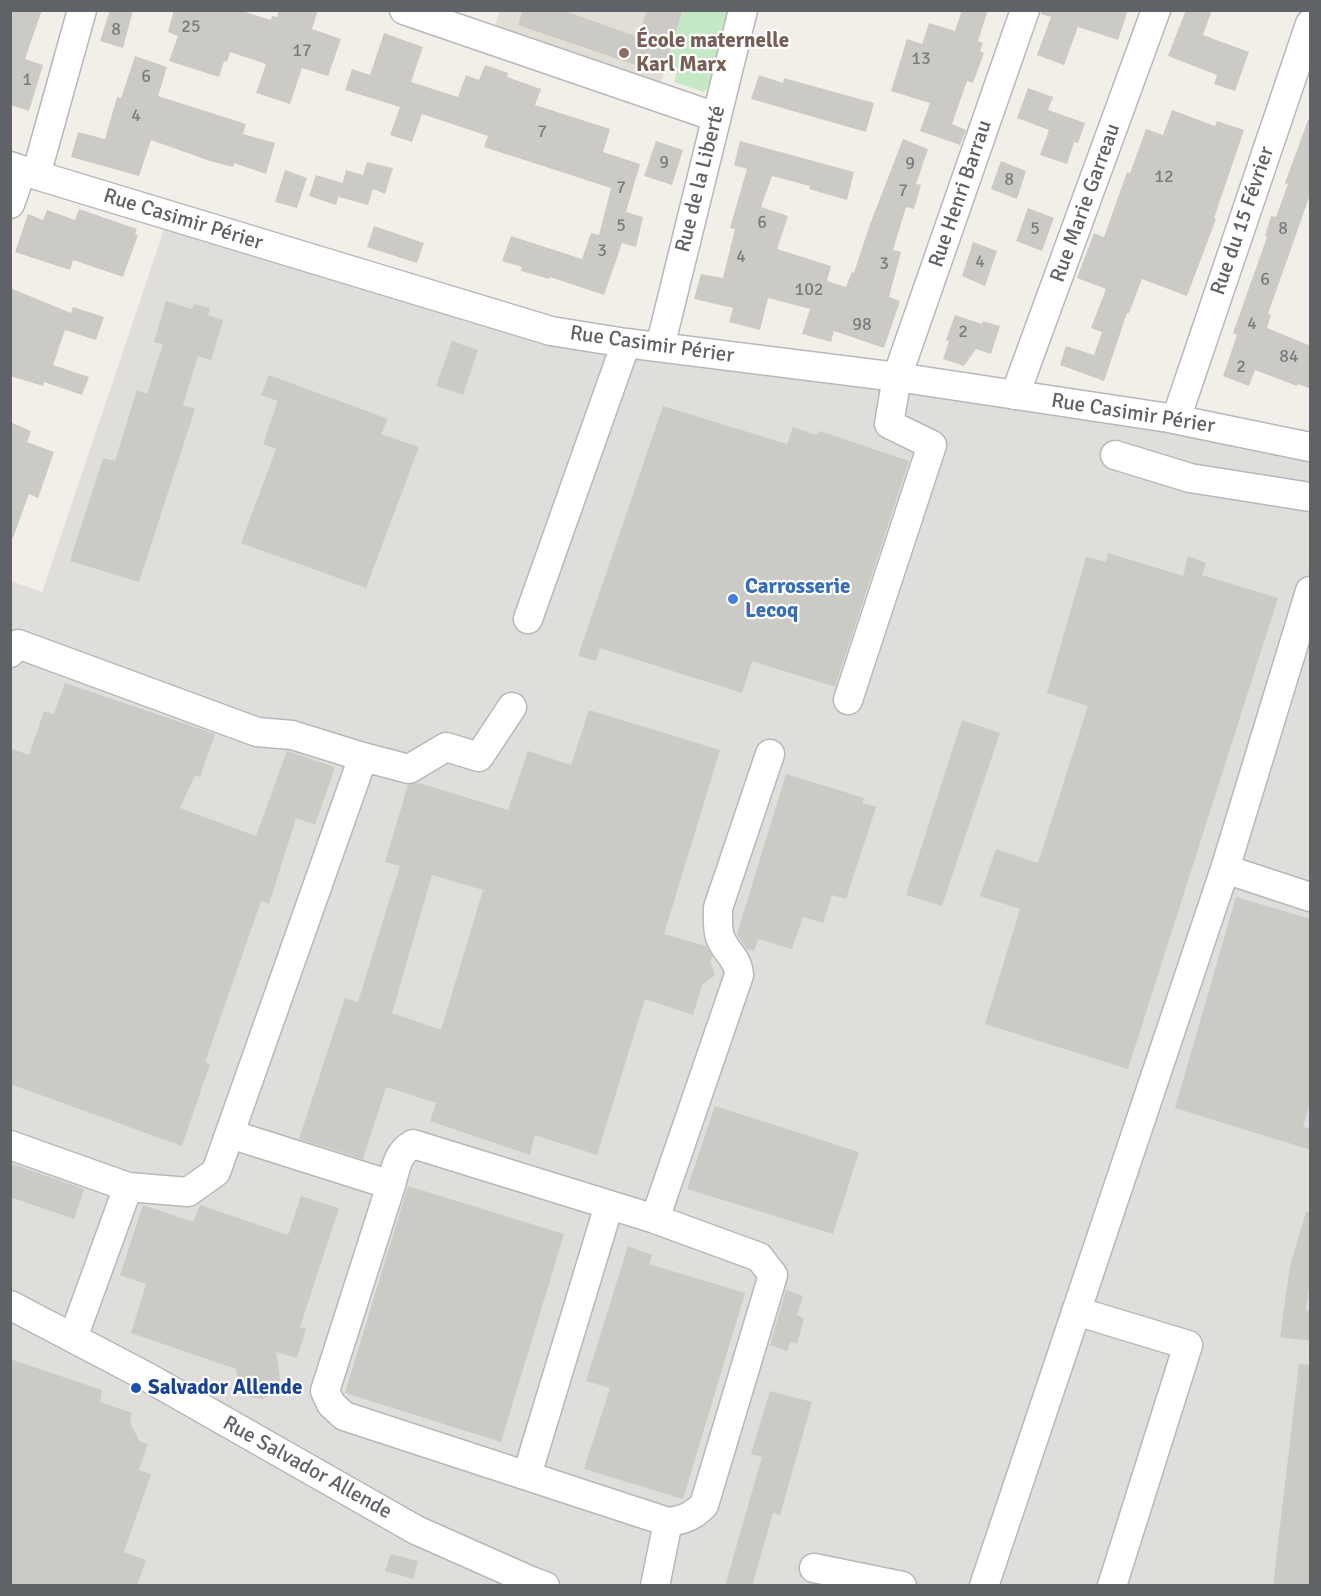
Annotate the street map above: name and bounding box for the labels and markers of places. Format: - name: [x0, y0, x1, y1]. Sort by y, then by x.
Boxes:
- place label: École maternelle Karl Marx: [636, 28, 789, 78]
- marker: École maternelle Karl Marx: [617, 46, 631, 60]
- place label: Carrosserie Lecoq: [745, 574, 850, 624]
- marker: Carrosserie Lecoq: [726, 592, 740, 606]
- place label: Salvador Allende: [148, 1375, 302, 1401]
- marker: Salvador Allende: [129, 1381, 143, 1395]

